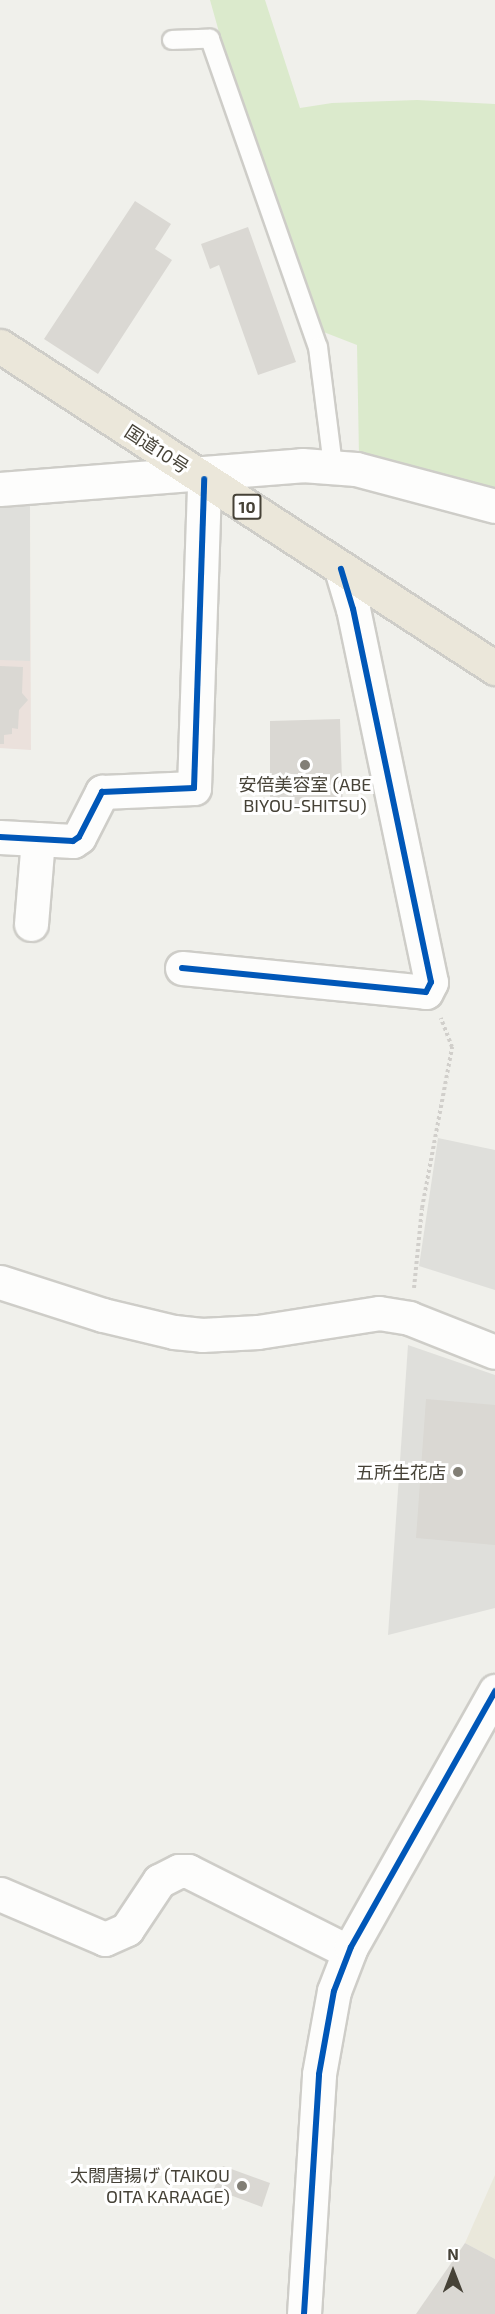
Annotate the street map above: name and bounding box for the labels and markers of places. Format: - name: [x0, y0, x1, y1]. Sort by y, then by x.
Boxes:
- marker: 安倍美容室 (ABE BIYOU-SHITSU): [298, 758, 312, 772]
- place label: 安倍美容室 (ABE BIYOU-SHITSU): [239, 774, 371, 816]
- place label: 五所生花店: [356, 1461, 446, 1483]
- marker: 五所生花店: [451, 1465, 465, 1479]
- place label: 太閤唐揚げ (TAIKOU OITA KARAAGE): [70, 2165, 230, 2208]
- marker: 太閤唐揚げ (TAIKOU OITA KARAAGE): [235, 2179, 249, 2193]

